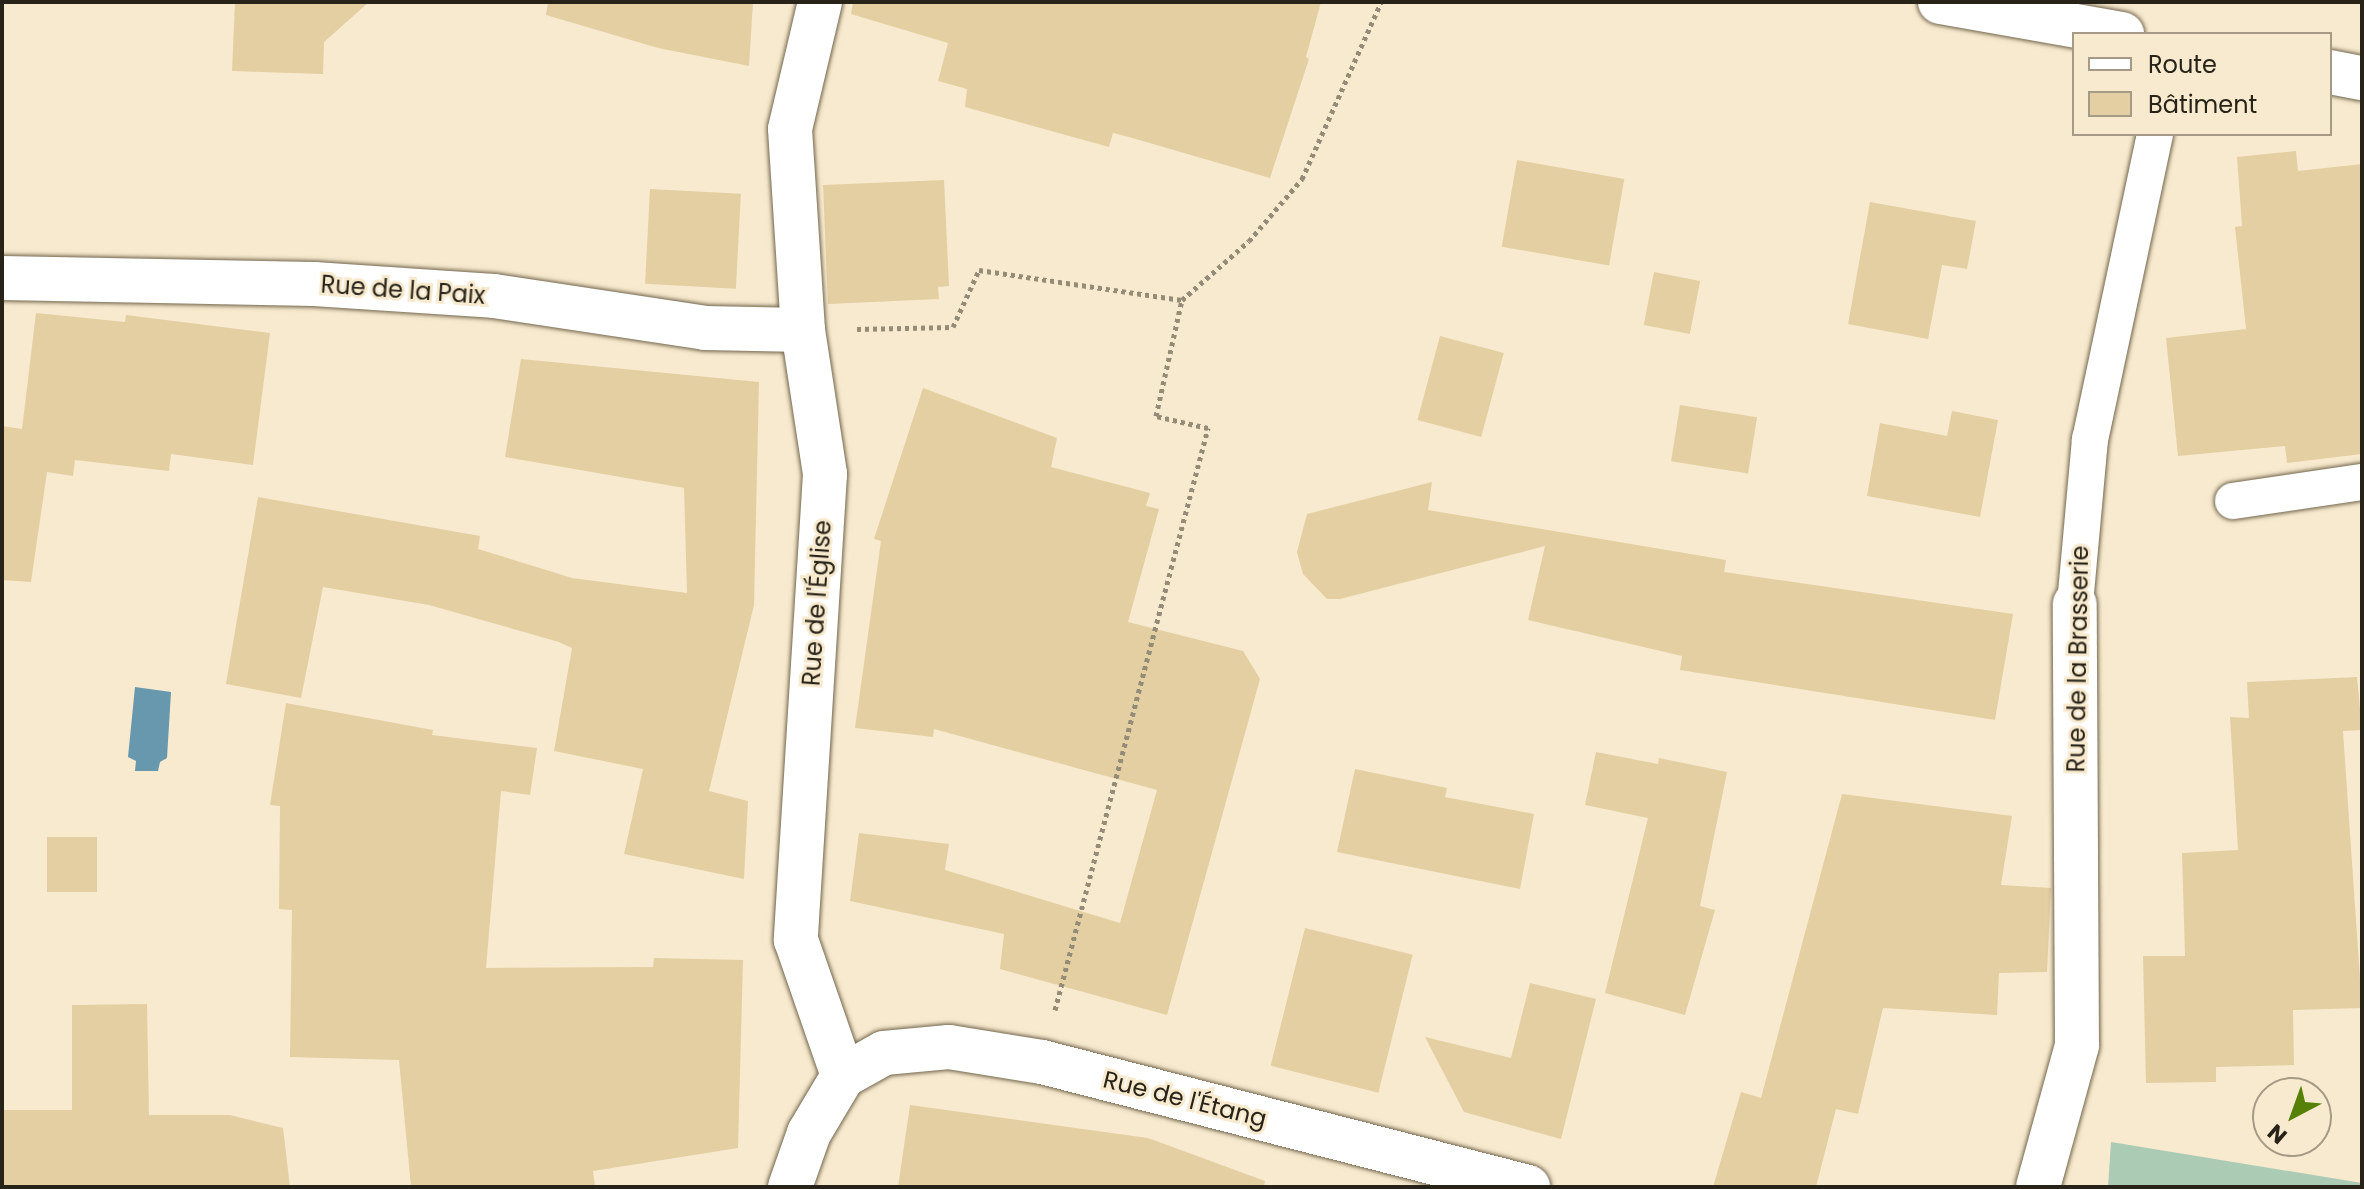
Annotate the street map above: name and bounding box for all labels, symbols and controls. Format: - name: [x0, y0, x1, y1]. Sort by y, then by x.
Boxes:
- legend: [2072, 32, 2332, 136]
- text: Route: [2148, 48, 2217, 81]
- text: Bâtiment: [2148, 88, 2257, 121]
- street label: Rue de la Paix: [320, 270, 486, 310]
- street label: Rue de l'Église: [797, 519, 837, 687]
- street label: Rue de la Brasserie: [2062, 545, 2094, 773]
- street label: Rue de l'Étang: [1100, 1065, 1270, 1133]
- north arrow: [2252, 1077, 2332, 1157]
- text: N: [2261, 1117, 2294, 1151]

